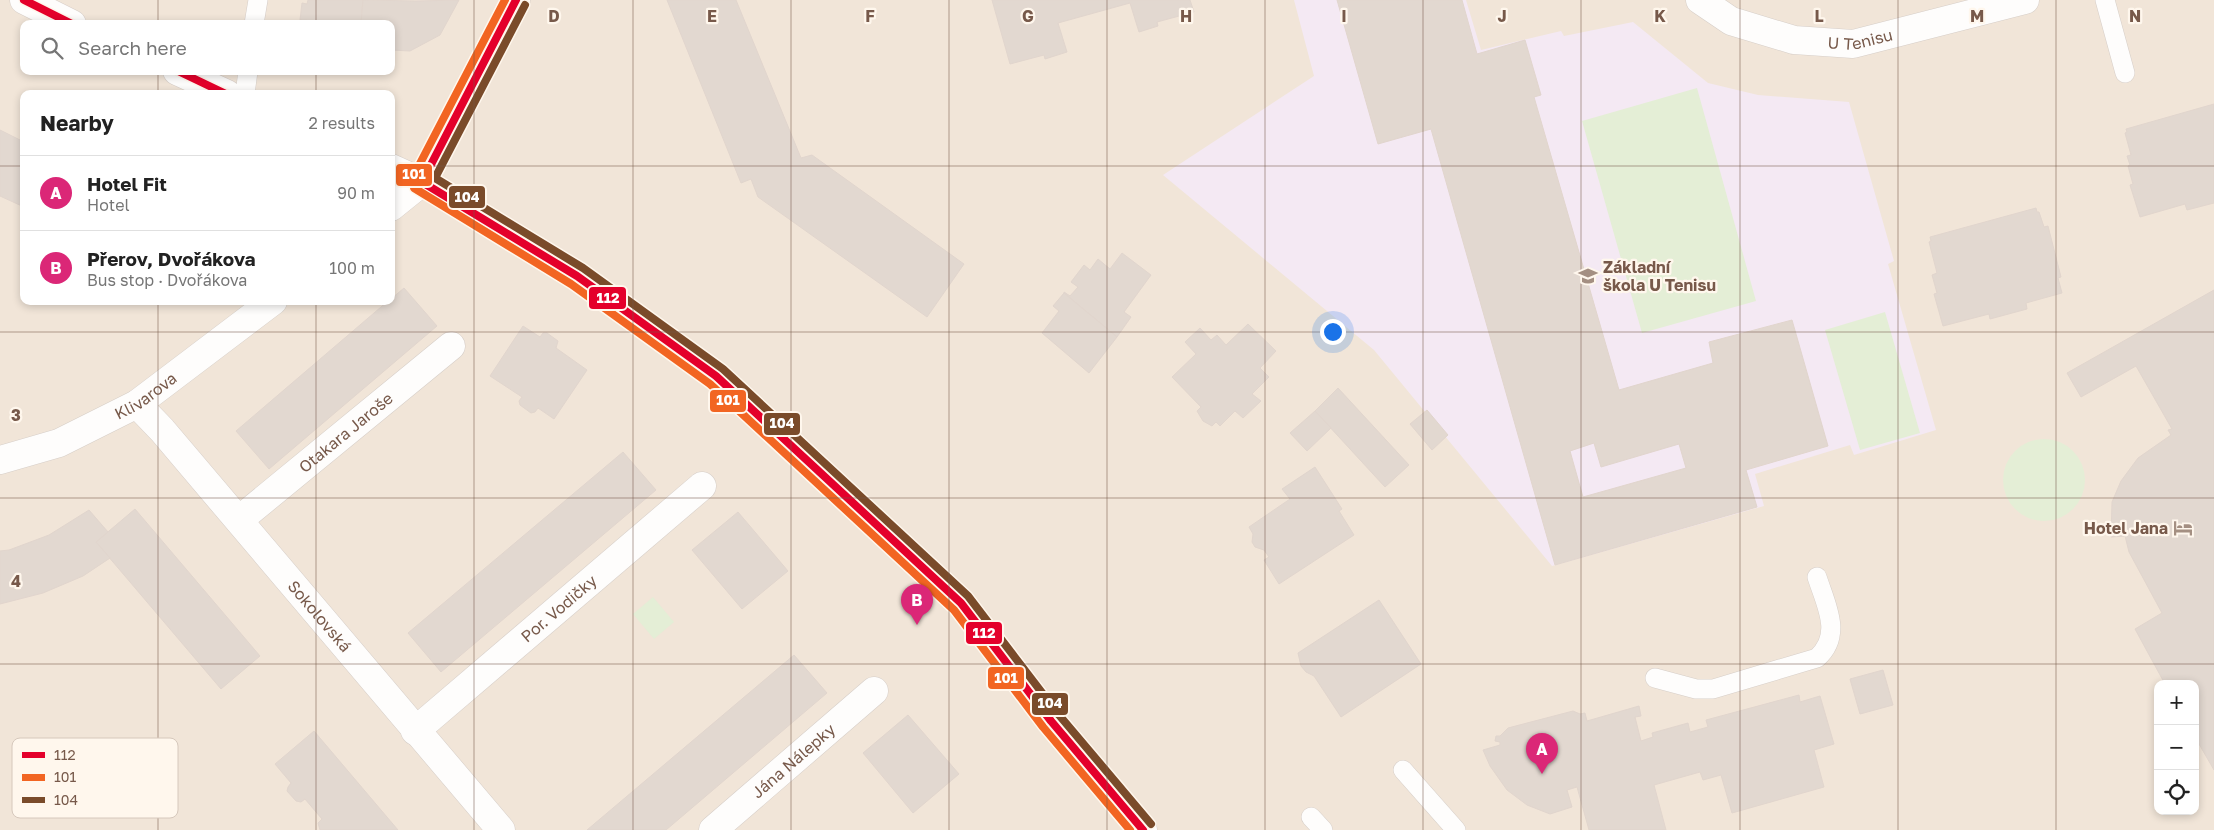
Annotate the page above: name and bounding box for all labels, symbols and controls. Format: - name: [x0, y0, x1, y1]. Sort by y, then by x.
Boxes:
- text: D: [548, 6, 560, 26]
- text: E: [707, 6, 717, 26]
- text: F: [865, 6, 875, 26]
- text: G: [1022, 6, 1034, 26]
- text: H: [1180, 6, 1192, 26]
- text: I: [1341, 6, 1347, 26]
- text: J: [1497, 6, 1507, 26]
- text: K: [1654, 6, 1666, 26]
- text: L: [1814, 6, 1824, 26]
- text: M: [1970, 6, 1984, 26]
- text: N: [2129, 6, 2141, 26]
- search box: [20, 20, 395, 75]
- street label: U Tenisu: [1827, 24, 1895, 54]
- icon: search: [38, 34, 66, 62]
- text: Search here: [78, 36, 187, 59]
- text: Nearby: [40, 110, 114, 136]
- text: 2 results: [309, 113, 375, 133]
- line badge: 101: [395, 163, 433, 187]
- text: 101: [402, 165, 426, 182]
- text: Hotel Fit: [87, 172, 167, 195]
- text: A: [50, 183, 62, 203]
- text: 90 m: [337, 183, 375, 203]
- line badge: 104: [448, 185, 486, 209]
- text: 104: [454, 188, 480, 205]
- text: Hotel: [87, 195, 130, 215]
- text: Přerov, Dvořákova: [87, 247, 256, 270]
- place label: Základní škola U Tenisu: [1603, 257, 1716, 295]
- text: B: [50, 258, 62, 278]
- text: 100 m: [329, 258, 375, 278]
- school or university icon: Základní škola U Tenisu: [1577, 265, 1599, 287]
- text: Bus stop · Dvořákova: [87, 270, 247, 290]
- line badge: 112: [588, 286, 627, 310]
- text: 112: [597, 289, 620, 306]
- your location: [1320, 319, 1346, 345]
- street label: Klivarova: [111, 368, 180, 424]
- street label: Otakara Jaroše: [295, 388, 397, 477]
- line badge: 101: [709, 389, 747, 413]
- text: 101: [716, 391, 740, 408]
- text: 3: [11, 405, 21, 425]
- line badge: 104: [763, 412, 801, 436]
- text: 104: [769, 414, 795, 431]
- hotel icon: Hotel Jana: [2172, 517, 2194, 539]
- place label: Hotel Jana: [2084, 518, 2168, 538]
- street label: Por. Vodičky: [517, 570, 601, 646]
- text: 4: [11, 571, 21, 591]
- street label: Sokolovská: [284, 576, 356, 656]
- pin: B: [901, 584, 933, 625]
- line badge: 112: [965, 621, 1003, 645]
- text: 112: [973, 624, 996, 641]
- line badge: 101: [987, 666, 1025, 690]
- text: 101: [994, 669, 1018, 686]
- map controls: [2154, 680, 2199, 815]
- button: +: [2154, 680, 2199, 725]
- line badge: 104: [1031, 692, 1069, 716]
- text: 104: [1037, 694, 1063, 711]
- street label: Jána Nálepky: [747, 719, 839, 802]
- button: −: [2154, 725, 2199, 770]
- pin: A: [1526, 733, 1558, 774]
- legend: [12, 738, 178, 818]
- text: 112: [54, 746, 76, 763]
- text: 101: [54, 768, 76, 785]
- button: locate: [2154, 770, 2199, 815]
- text: 104: [54, 791, 78, 808]

